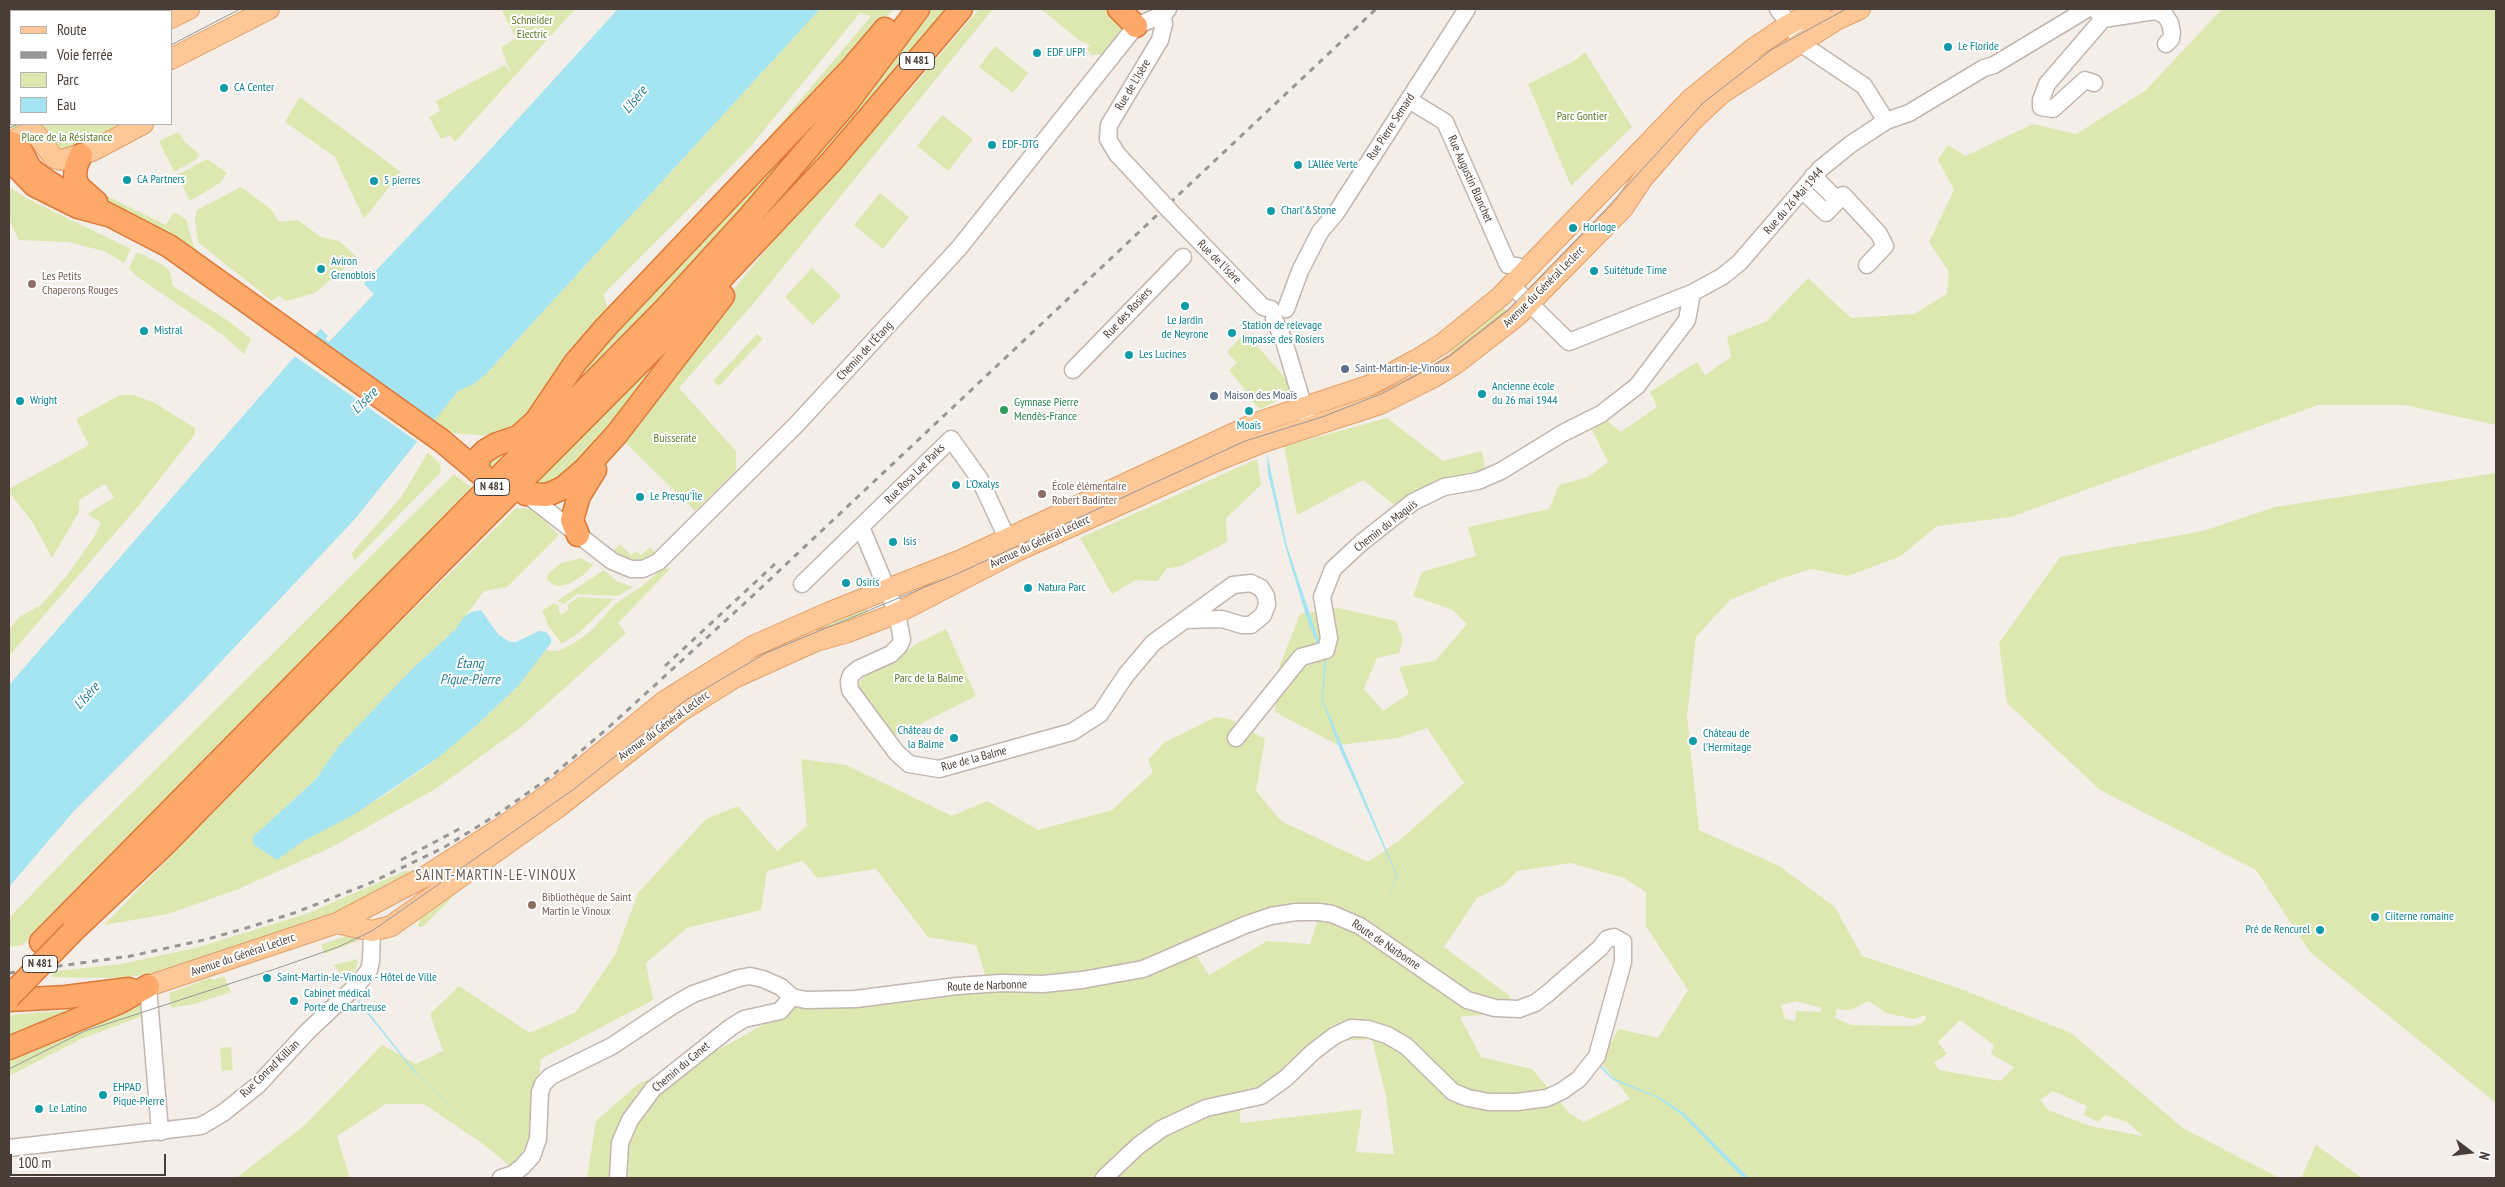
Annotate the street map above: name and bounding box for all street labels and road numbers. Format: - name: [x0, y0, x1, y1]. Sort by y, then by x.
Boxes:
- road number: N 481: [900, 52, 934, 70]
- street label: Rue de L'Isère: [1112, 57, 1154, 113]
- street label: Rue Pierre Semard: [1364, 91, 1418, 163]
- street label: Rue Augustin Blanchet: [1444, 133, 1496, 225]
- street label: Rue du 26 Mai 1944: [1761, 165, 1827, 237]
- street label: Rue de l'Isère: [1194, 237, 1244, 287]
- street label: Avenue du Général Leclerc: [1500, 243, 1588, 331]
- street label: Rue des Rosiers: [1101, 284, 1155, 342]
- street label: Chemin de l'Étang: [834, 319, 896, 383]
- street label: Rue Rosa Lee Parks: [882, 441, 948, 507]
- road number: N 481: [474, 478, 510, 496]
- street label: Chemin du Maquis: [1351, 497, 1421, 555]
- street label: Avenue du Général Leclerc: [987, 512, 1093, 572]
- street label: Avenue du Général Leclerc: [616, 688, 712, 764]
- street label: Rue de la Balme: [940, 743, 1008, 775]
- street label: Route de Narbonne: [1349, 917, 1423, 973]
- street label: Avenue du Général Leclerc: [189, 930, 297, 980]
- road number: N 481: [22, 956, 58, 972]
- street label: Route de Narbonne: [947, 977, 1027, 995]
- street label: Rue Conrad Killian: [237, 1037, 303, 1101]
- street label: Chemin du Canet: [649, 1039, 713, 1095]

